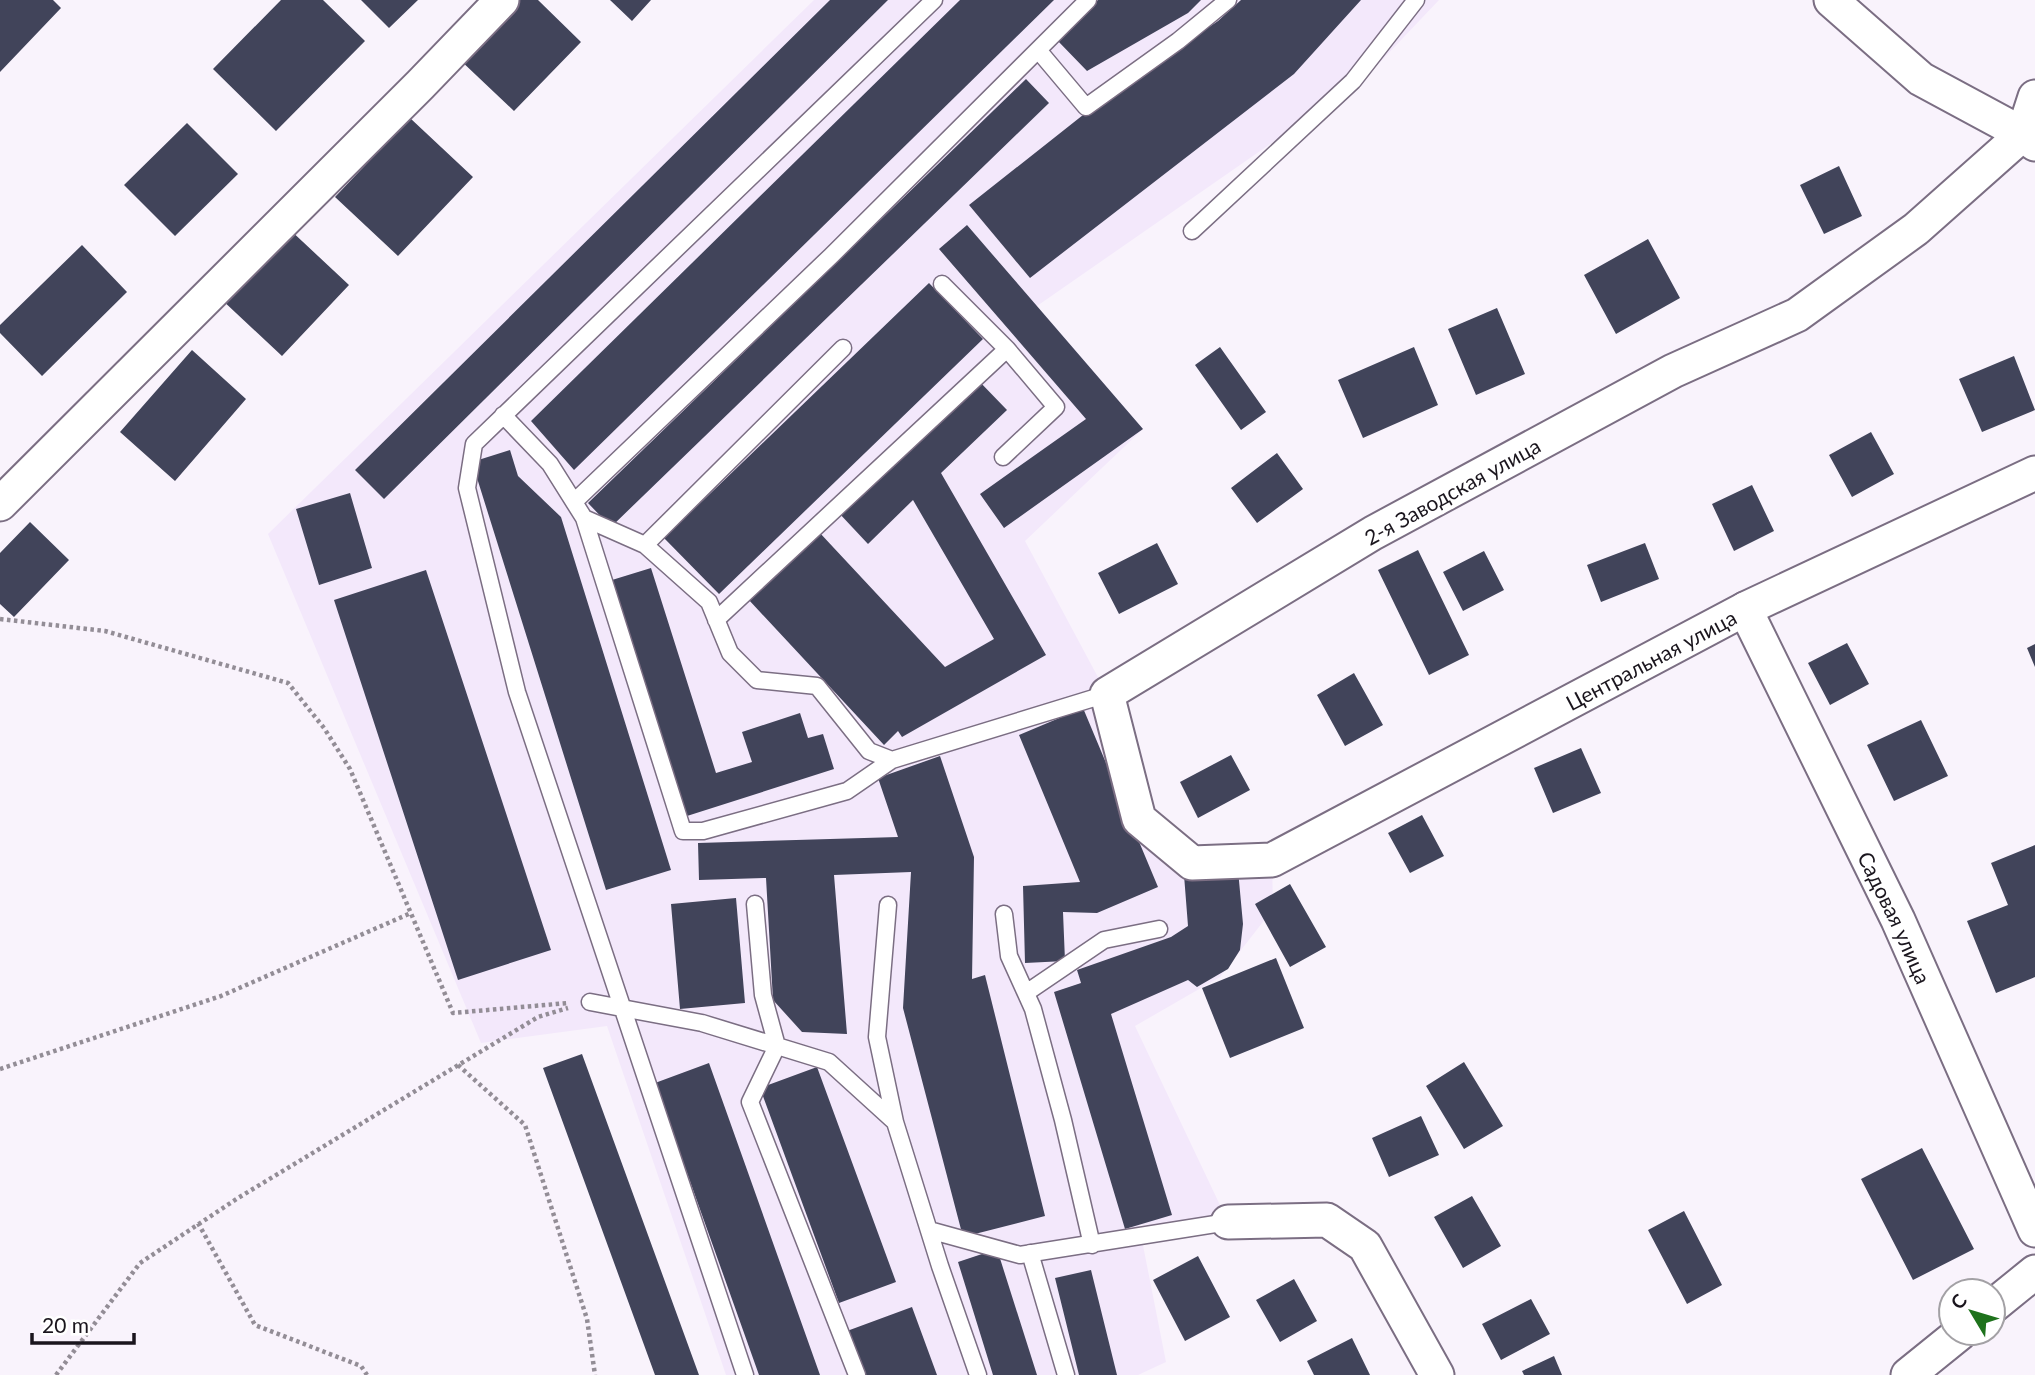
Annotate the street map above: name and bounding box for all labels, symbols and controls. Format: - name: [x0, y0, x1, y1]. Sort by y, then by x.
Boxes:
- street label: 2-я Заводская улица: [1360, 432, 1544, 550]
- street label: Центральная улица: [1561, 604, 1740, 715]
- street label: Садовая улица: [1854, 847, 1937, 987]
- north arrow: [1937, 1277, 2007, 1347]
- text: С: [1945, 1289, 1971, 1313]
- scale bar: [32, 1302, 133, 1346]
- text: 20 m: [42, 1312, 89, 1337]

